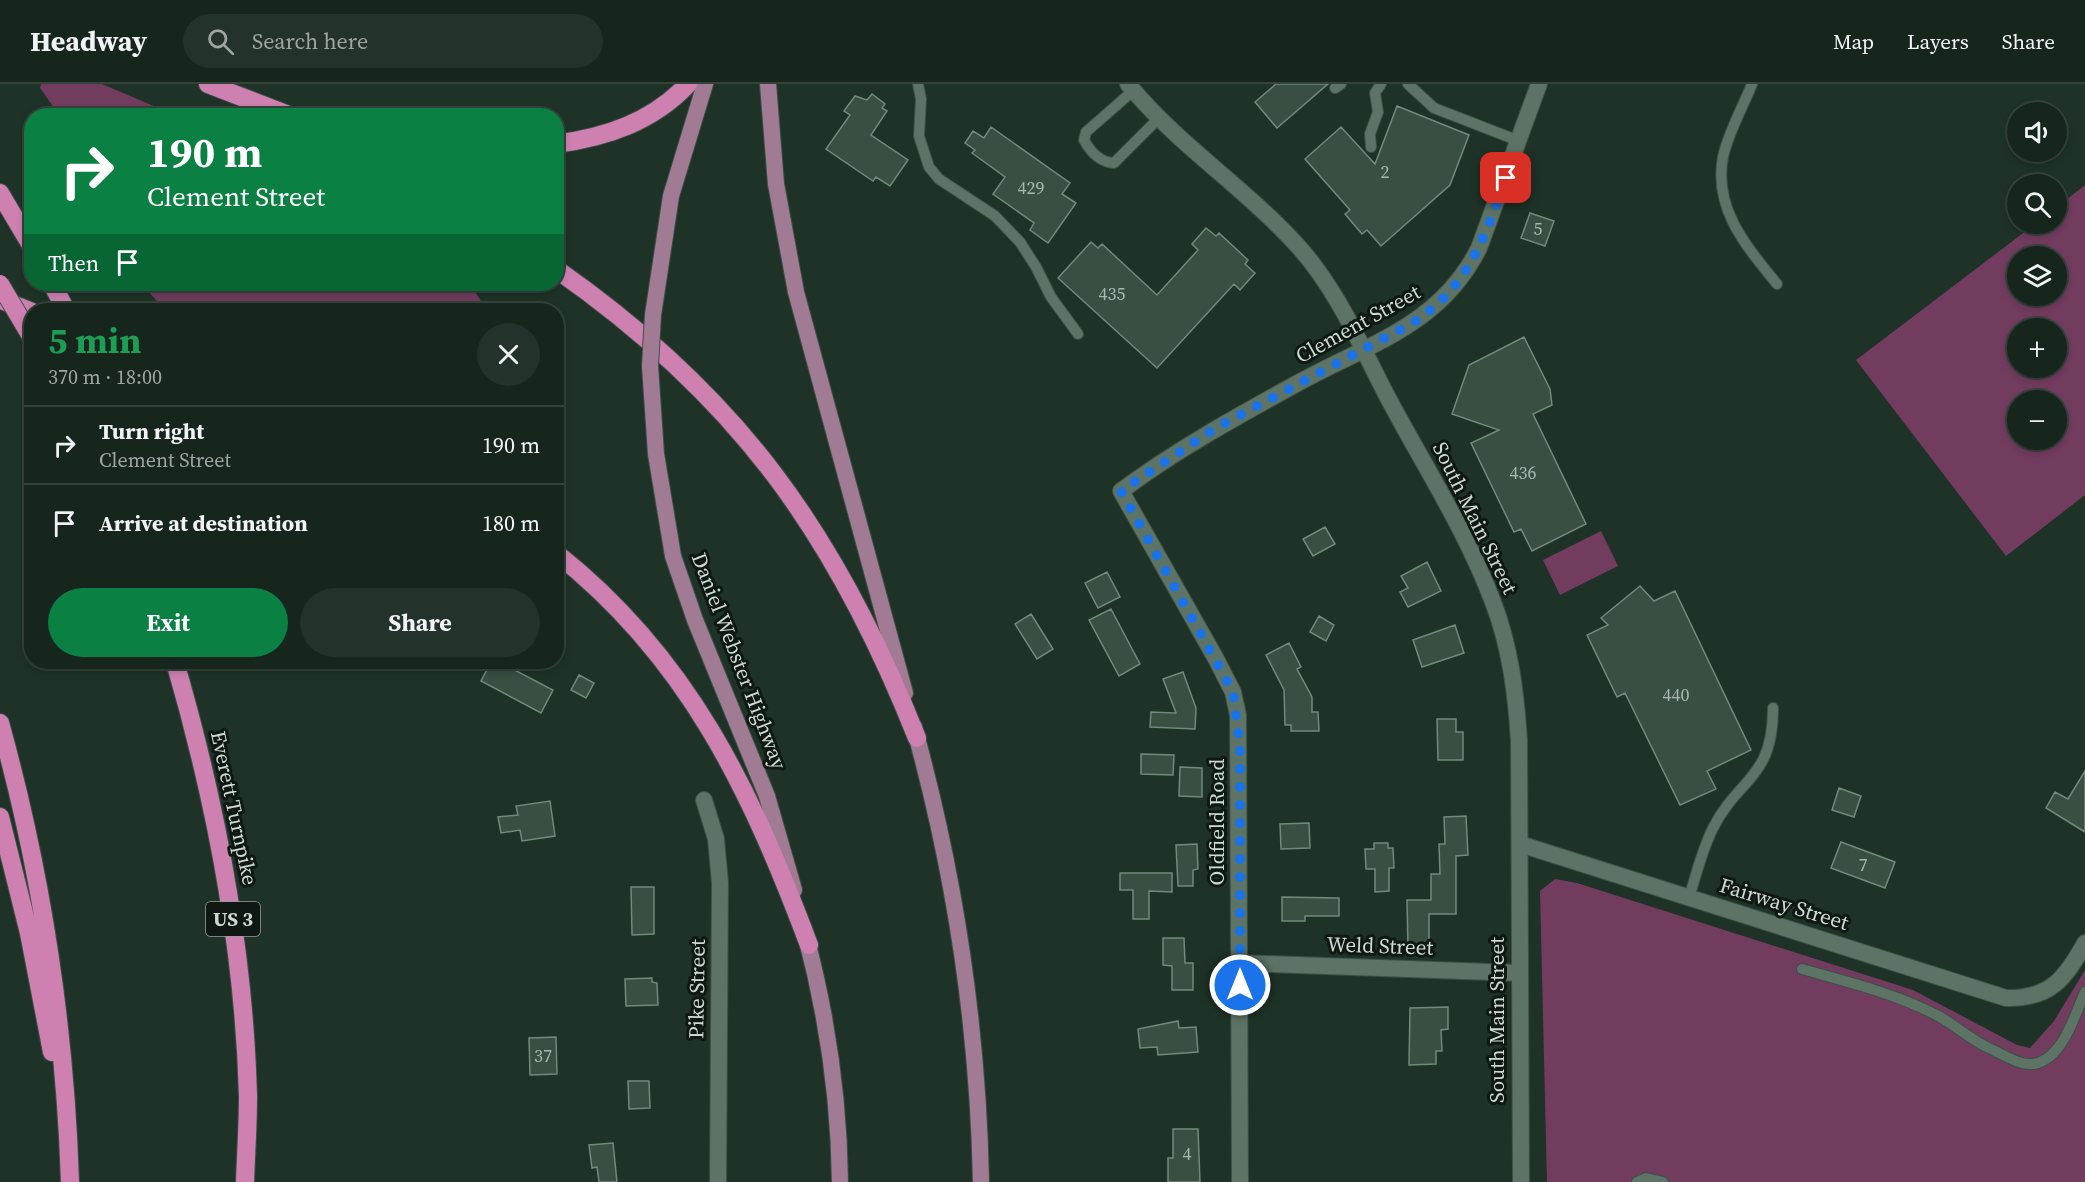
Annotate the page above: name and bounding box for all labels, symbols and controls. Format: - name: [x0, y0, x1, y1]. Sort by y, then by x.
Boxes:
- search box: [183, 14, 603, 68]
- text: Headway: [30, 22, 147, 60]
- icon: search: [204, 25, 237, 58]
- text: Search here: [252, 26, 368, 56]
- text: Map: [1833, 27, 1874, 56]
- text: Layers: [1907, 27, 1969, 56]
- text: Share: [2002, 27, 2055, 56]
- map controls: [2007, 102, 2067, 450]
- button: sound: [2007, 102, 2067, 162]
- text: 190 m: [147, 123, 262, 181]
- icon: right: [48, 132, 126, 210]
- pin: [1480, 152, 1531, 203]
- house number: 2: [1381, 159, 1390, 184]
- icon: arrive: [1489, 161, 1522, 194]
- button: search: [2007, 174, 2067, 234]
- house number: 429: [1018, 175, 1045, 200]
- text: Clement Street: [147, 178, 325, 215]
- house number: 5: [1534, 216, 1543, 241]
- icon: arrive: [111, 246, 144, 279]
- button: layers: [2007, 246, 2067, 306]
- text: Then: [48, 248, 99, 278]
- street label: Clement Street: [1290, 277, 1425, 370]
- house number: 435: [1099, 281, 1126, 306]
- text: 5 min: [48, 316, 141, 365]
- button: +: [2007, 318, 2067, 378]
- button: close: [477, 323, 540, 386]
- text: 370 m · 18:00: [48, 363, 162, 391]
- button: −: [2007, 390, 2067, 450]
- text: Turn right: [99, 416, 204, 446]
- icon: right: [48, 429, 81, 462]
- text: 190 m: [482, 430, 540, 460]
- street label: South Main Street: [1426, 437, 1525, 599]
- text: Clement Street: [99, 446, 231, 474]
- house number: 436: [1510, 460, 1537, 485]
- icon: arrive: [48, 507, 81, 540]
- text: Arrive at destination: [99, 508, 308, 538]
- text: 180 m: [482, 508, 540, 538]
- street label: Daniel Webster Highway: [685, 548, 794, 773]
- button: Exit: [48, 588, 288, 657]
- button: Share: [300, 588, 540, 657]
- house number: 440: [1663, 682, 1690, 707]
- street label: Everett Turnpike: [204, 728, 265, 888]
- street label: Oldfield Road: [1202, 758, 1231, 885]
- house number: 7: [1859, 852, 1868, 877]
- street label: Fairway Street: [1716, 870, 1852, 937]
- road number: US 3: [206, 902, 260, 936]
- street label: Weld Street: [1326, 929, 1434, 962]
- street label: South Main Street: [1482, 937, 1511, 1103]
- street label: Pike Street: [681, 939, 712, 1039]
- position arrow: [1208, 953, 1272, 1017]
- house number: 37: [534, 1043, 552, 1068]
- house number: 4: [1183, 1141, 1192, 1166]

